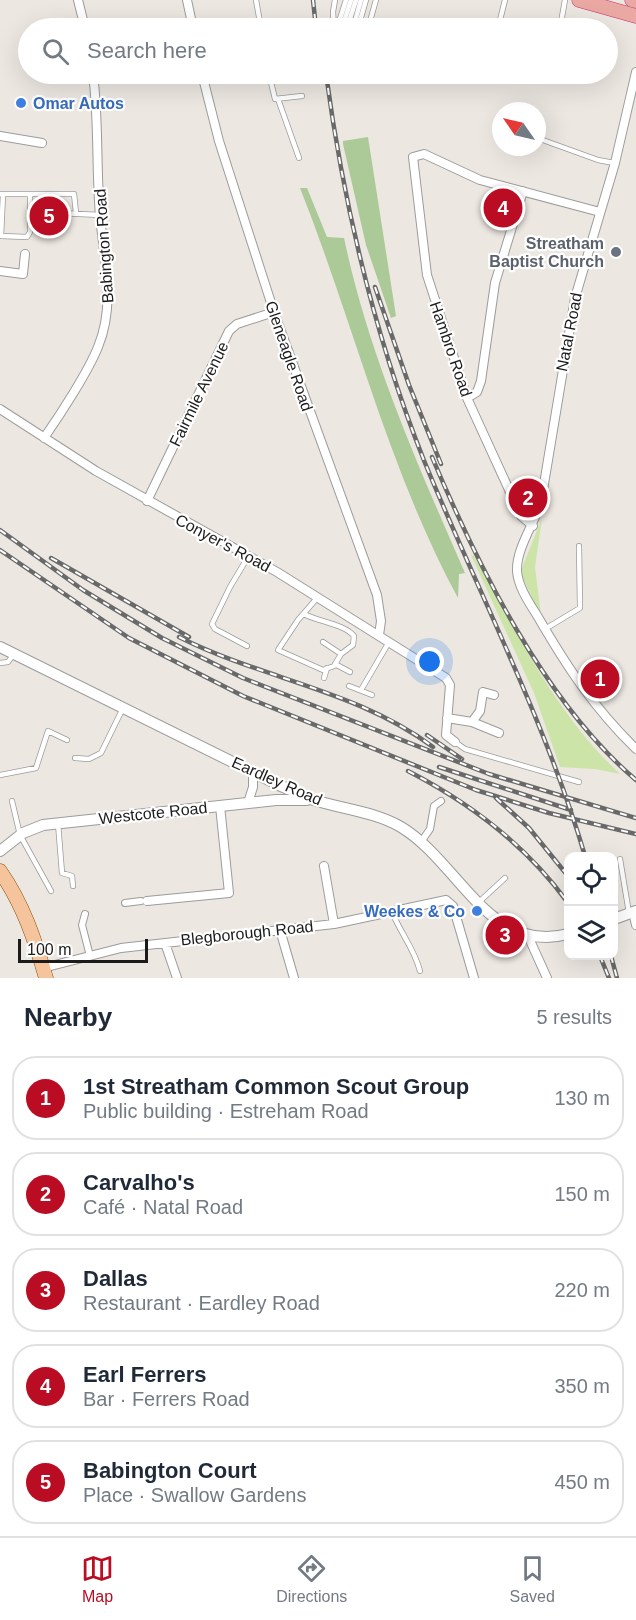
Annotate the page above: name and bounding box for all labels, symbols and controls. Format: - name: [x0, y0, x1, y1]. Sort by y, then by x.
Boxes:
- search box: [18, 18, 618, 84]
- icon: search: [39, 35, 72, 68]
- text: Search here: [87, 38, 207, 63]
- place label: Omar Autos: [33, 95, 124, 112]
- marker: Omar Autos: [14, 96, 28, 110]
- north arrow: [492, 102, 546, 156]
- pin: 4: [484, 186, 522, 230]
- street label: Babington Road: [92, 188, 116, 304]
- pin: 5: [29, 194, 68, 238]
- place label: Streatham Baptist Church: [489, 235, 604, 270]
- marker: Streatham Baptist Church: [609, 245, 623, 259]
- street label: Natal Road: [553, 291, 585, 373]
- street label: Gleneagle Road: [262, 299, 316, 413]
- street label: Hambro Road: [427, 299, 475, 399]
- street label: Fairmile Avenue: [166, 339, 232, 449]
- pin: 2: [508, 476, 548, 520]
- street label: Conyer's Road: [173, 511, 273, 575]
- your location: [415, 647, 444, 676]
- pin: 1: [580, 656, 620, 702]
- street label: Eardley Road: [229, 754, 325, 808]
- street label: Westcote Road: [98, 799, 208, 827]
- map controls: [564, 852, 618, 960]
- button: locate: [564, 852, 618, 906]
- place label: Weekes & Co: [364, 903, 465, 920]
- marker: Weekes & Co: [470, 904, 484, 918]
- button: layers: [564, 906, 618, 960]
- pin: 3: [486, 912, 524, 958]
- street label: Blegborough Road: [180, 918, 314, 948]
- scale bar: [18, 936, 148, 964]
- text: 100 m: [27, 941, 71, 958]
- text: Nearby: [24, 1002, 112, 1032]
- text: 5 results: [536, 1006, 612, 1028]
- text: 1st Streatham Common Scout Group: [83, 1074, 469, 1099]
- text: 1: [40, 1087, 51, 1109]
- text: 130 m: [554, 1087, 610, 1109]
- text: Public building · Estreham Road: [83, 1100, 369, 1122]
- text: Carvalho's: [83, 1170, 195, 1195]
- text: 2: [40, 1183, 51, 1205]
- text: 150 m: [554, 1183, 610, 1205]
- text: Café · Natal Road: [83, 1196, 243, 1218]
- text: Dallas: [83, 1266, 148, 1291]
- text: 3: [40, 1279, 51, 1301]
- text: 220 m: [554, 1279, 610, 1301]
- text: Restaurant · Eardley Road: [83, 1292, 320, 1314]
- text: Earl Ferrers: [83, 1362, 207, 1387]
- text: 4: [40, 1375, 51, 1397]
- text: 350 m: [554, 1375, 610, 1397]
- text: Bar · Ferrers Road: [83, 1388, 250, 1410]
- text: Babington Court: [83, 1458, 257, 1483]
- text: 5: [40, 1471, 51, 1493]
- text: 450 m: [554, 1471, 610, 1493]
- text: Place · Swallow Gardens: [83, 1484, 306, 1506]
- tab: Map: [81, 1552, 114, 1606]
- tab: Directions: [276, 1552, 347, 1606]
- tab: Saved: [510, 1552, 555, 1606]

